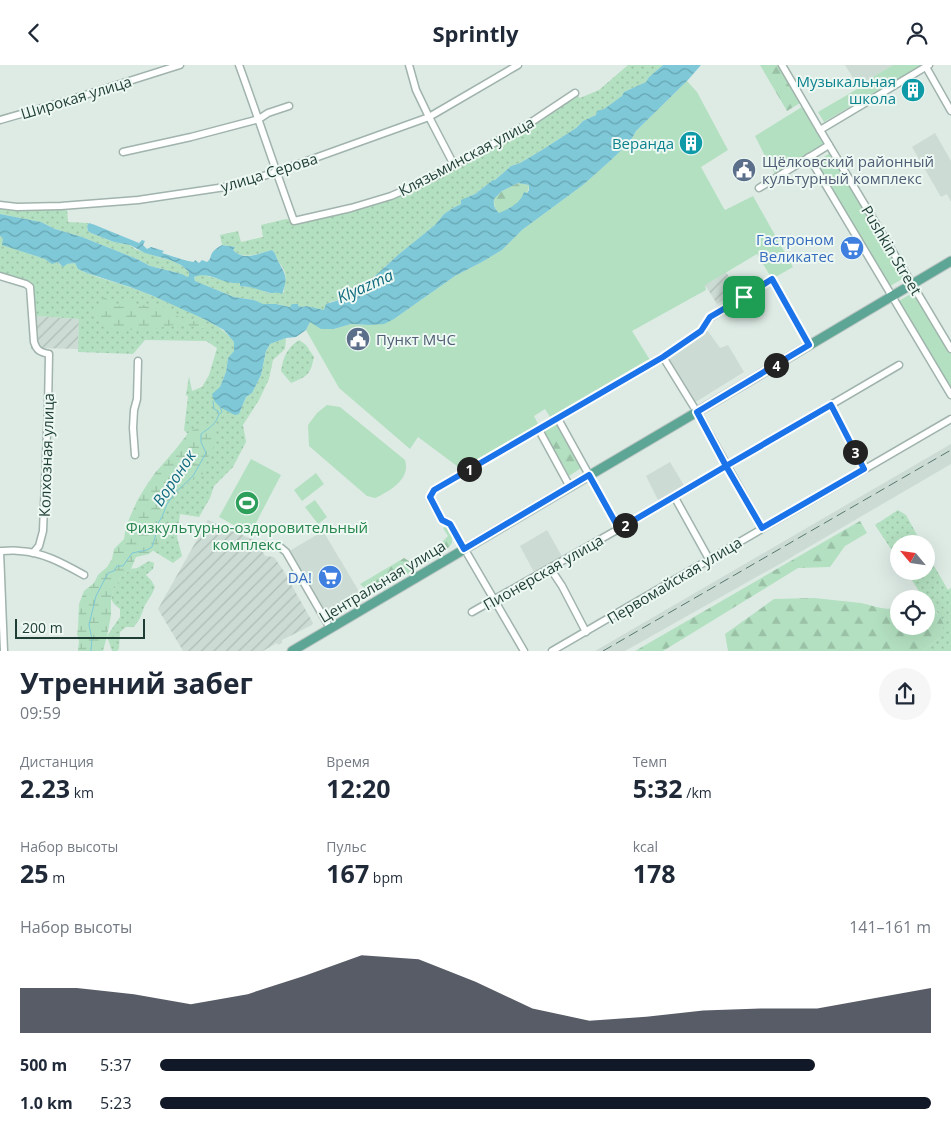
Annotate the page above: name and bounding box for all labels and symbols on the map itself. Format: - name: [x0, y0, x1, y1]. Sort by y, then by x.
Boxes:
- street label: Широкая улица: [18, 71, 134, 123]
- place label: Музыкальная школа: [797, 71, 896, 108]
- building icon: Музыкальная школа: [900, 77, 926, 103]
- street label: Клязьминская улица: [395, 112, 537, 200]
- building icon: Веранда: [678, 130, 704, 156]
- place label: Веранда: [612, 133, 674, 153]
- street label: улица Серова: [218, 148, 320, 196]
- place label: Щёлковский районный культурный комплекс: [762, 151, 934, 188]
- public building icon: Щёлковский районный культурный комплекс: [731, 157, 757, 183]
- street label: Pushkin Street: [857, 201, 927, 299]
- place label: Гастроном Великатес: [756, 229, 834, 266]
- supermarket icon: Гастроном Великатес: [839, 235, 865, 261]
- water label: Klyazma: [333, 264, 397, 308]
- pin: [723, 276, 765, 318]
- public building icon: Пункт МЧС: [345, 326, 371, 352]
- place label: Пункт МЧС: [376, 329, 456, 349]
- pin: 4: [764, 353, 788, 377]
- street label: Колхозная улица: [34, 393, 58, 517]
- pin: 3: [842, 439, 868, 465]
- water label: Воронок: [147, 445, 202, 510]
- pin: 1: [456, 457, 482, 481]
- sports icon: Физкультурно-оздоровительный комплекс: [234, 490, 260, 516]
- pin: 2: [612, 513, 638, 537]
- place label: Физкультурно-оздоровительный комплекс: [126, 517, 368, 554]
- street label: Пионерская улица: [479, 529, 607, 615]
- street label: Первомайская улица: [603, 532, 745, 628]
- street label: Центральная улица: [315, 535, 449, 627]
- north arrow: [890, 535, 935, 580]
- supermarket icon: DA!: [317, 564, 343, 590]
- place label: DA!: [288, 567, 312, 587]
- scale bar: [15, 616, 145, 639]

